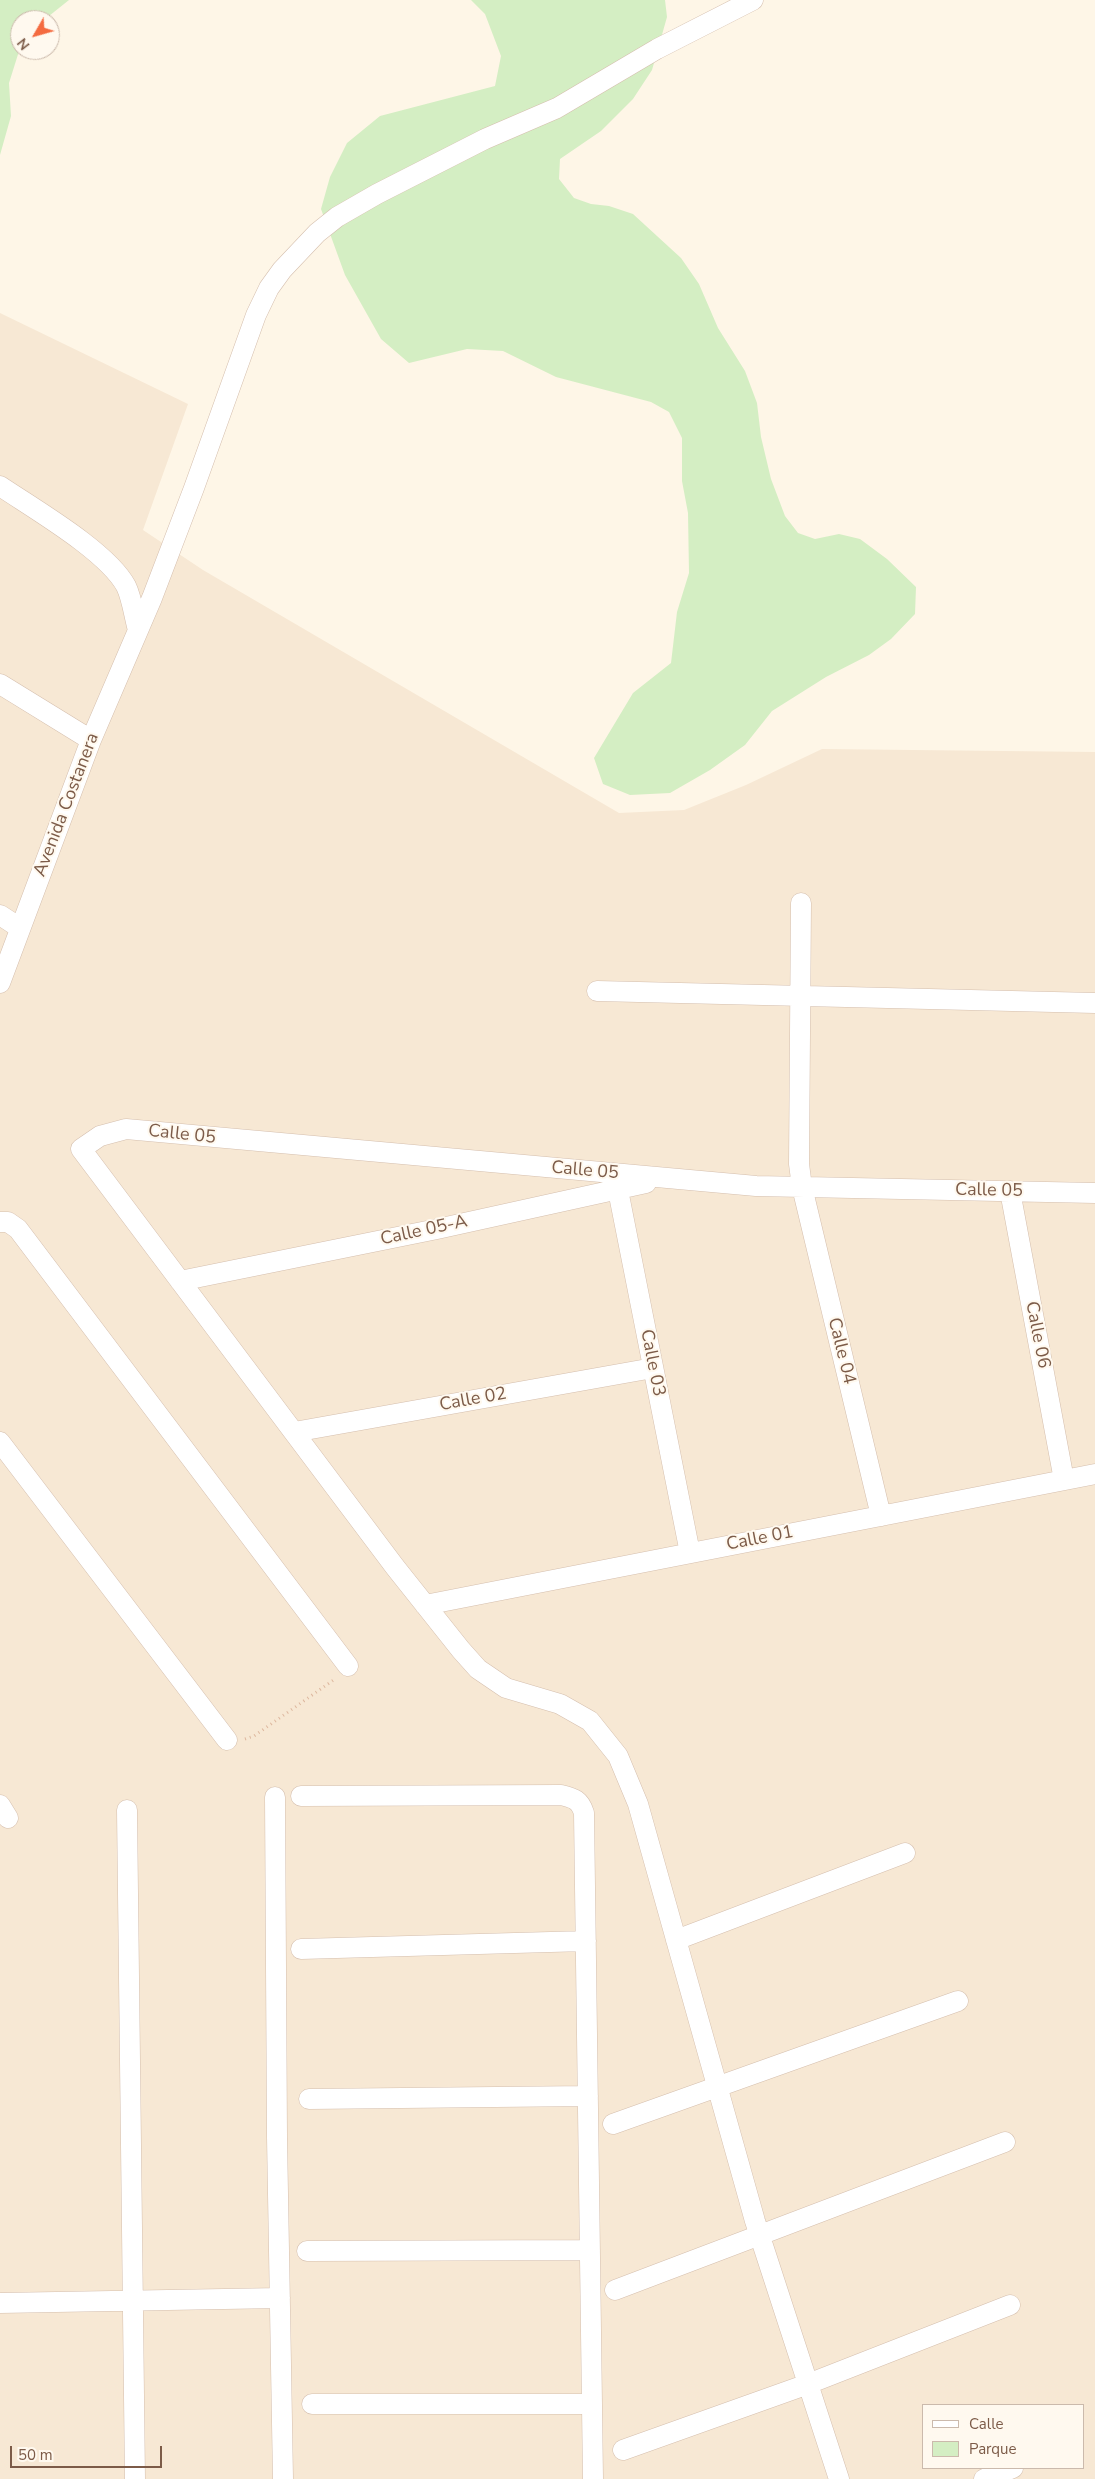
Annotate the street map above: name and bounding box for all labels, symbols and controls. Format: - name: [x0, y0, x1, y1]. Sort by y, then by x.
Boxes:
- north arrow: [10, 10, 60, 60]
- text: N: [13, 34, 34, 54]
- street label: Avenida Costanera: [30, 730, 104, 880]
- street label: Calle 05: [147, 1121, 217, 1149]
- street label: Calle 05: [550, 1157, 620, 1185]
- street label: Calle 05: [955, 1180, 1023, 1202]
- street label: Calle 05-A: [379, 1211, 469, 1251]
- street label: Calle 06: [1020, 1300, 1054, 1370]
- street label: Calle 04: [822, 1316, 860, 1386]
- street label: Calle 03: [635, 1328, 669, 1398]
- street label: Calle 02: [438, 1383, 508, 1417]
- street label: Calle 01: [725, 1522, 795, 1556]
- legend: [922, 2404, 1085, 2469]
- text: Calle: [969, 2414, 1004, 2434]
- scale bar: [12, 2436, 165, 2468]
- text: Parque: [969, 2439, 1017, 2459]
- text: 50 m: [18, 2445, 53, 2465]

